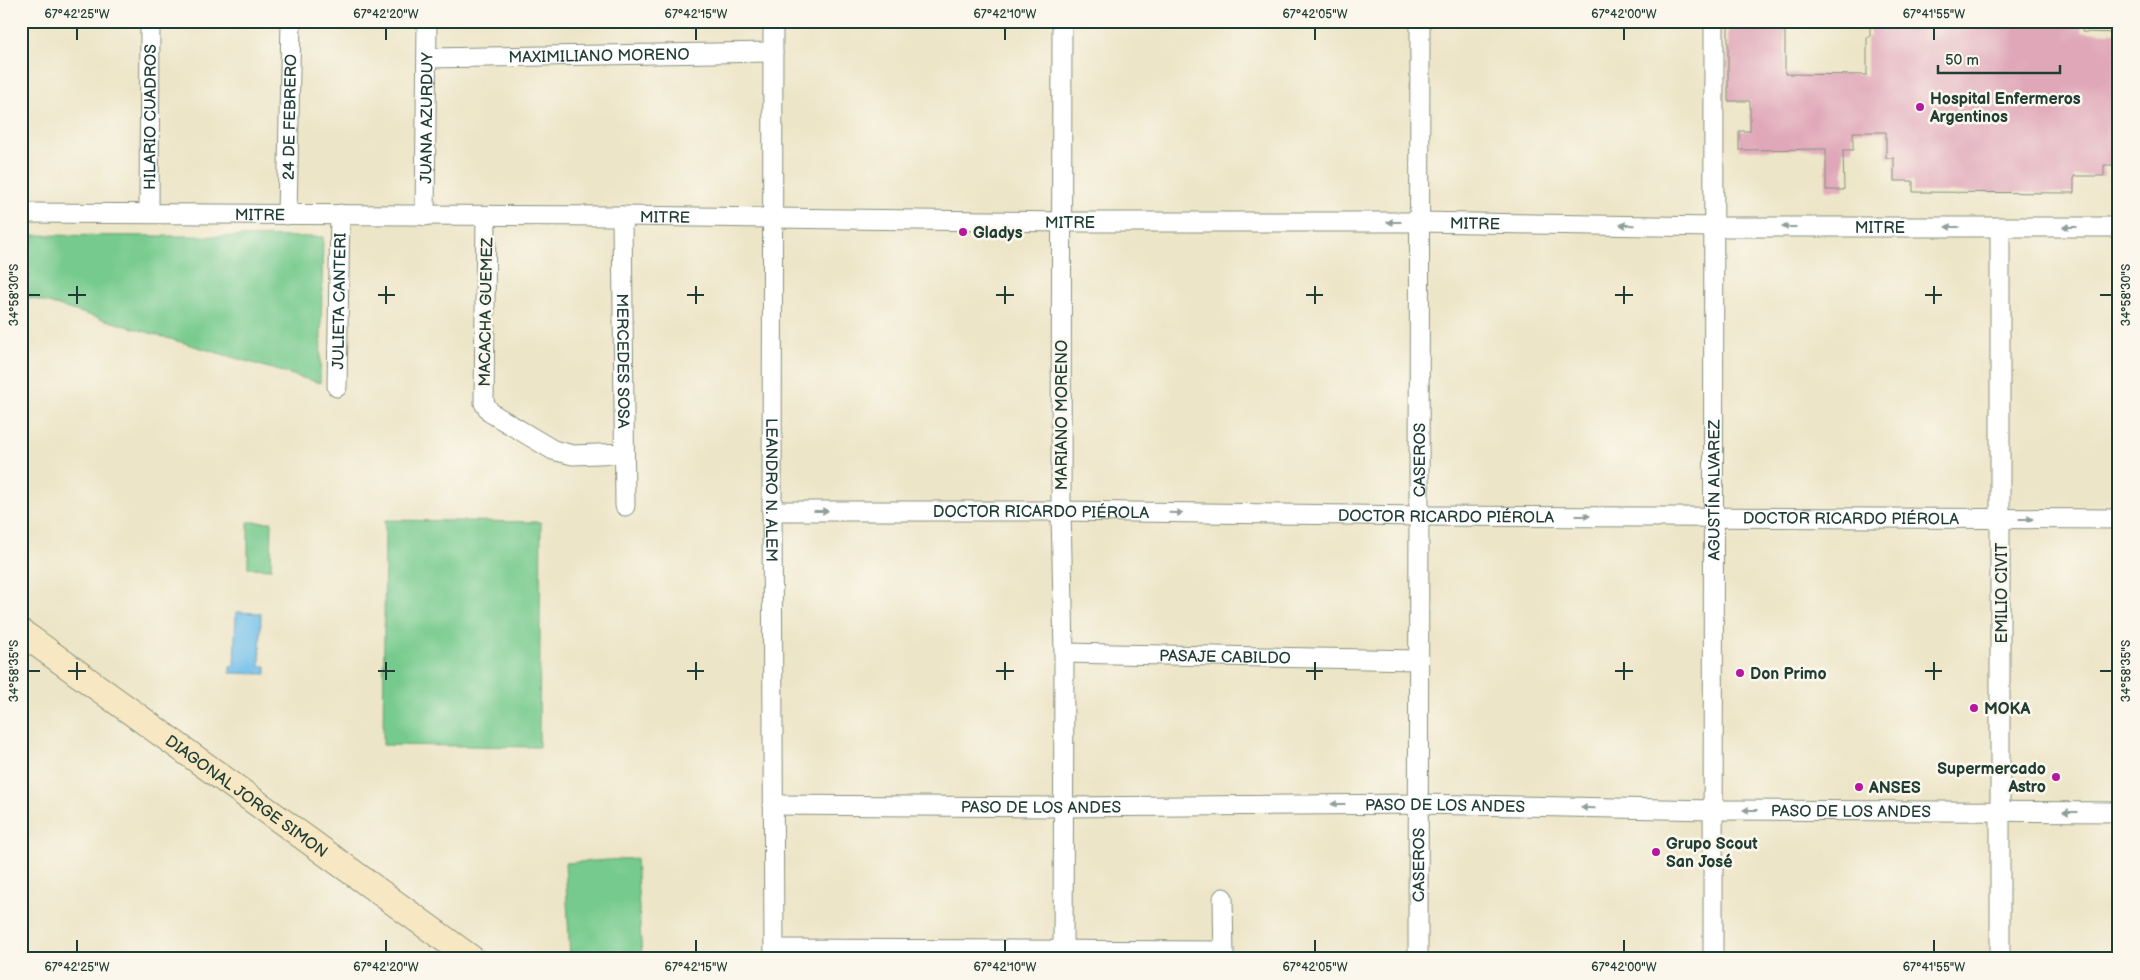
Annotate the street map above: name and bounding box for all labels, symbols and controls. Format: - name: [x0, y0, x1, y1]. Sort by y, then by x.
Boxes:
- text: 67°42'25"W: [44, 7, 110, 22]
- text: 67°42'20"W: [353, 7, 419, 22]
- text: 67°42'15"W: [665, 7, 727, 22]
- text: 67°42'10"W: [974, 7, 1037, 22]
- text: 67°42'05"W: [1282, 7, 1348, 22]
- text: 67°42'00"W: [1591, 7, 1657, 22]
- text: 67°41'55"W: [1903, 7, 1965, 22]
- scale bar: [1938, 42, 2060, 74]
- street label: HILARIO CUADROS: [141, 44, 161, 190]
- street label: MAXIMILIANO MORENO: [508, 45, 690, 68]
- text: 50 m: [1945, 51, 1979, 70]
- street label: JUANA AZURDUY: [417, 52, 438, 184]
- street label: 24 DE FEBRERO: [280, 54, 301, 180]
- place label: Hospital Enfermeros Argentinos: [1929, 90, 2081, 127]
- marker: Hospital Enfermeros Argentinos: [1914, 101, 1926, 113]
- street label: MITRE: [235, 206, 285, 225]
- street label: MITRE: [640, 208, 690, 228]
- street label: MITRE: [1045, 214, 1095, 233]
- street label: MITRE: [1450, 215, 1500, 234]
- one-way arrow: [1386, 218, 1402, 226]
- street label: MITRE: [1855, 219, 1905, 238]
- one-way arrow: [1618, 221, 1634, 229]
- one-way arrow: [1781, 223, 1797, 231]
- one-way arrow: [1943, 223, 1959, 231]
- one-way arrow: [2062, 223, 2078, 231]
- place label: Gladys: [973, 224, 1023, 243]
- marker: Gladys: [957, 226, 969, 238]
- street label: JULIETA CANTERI: [329, 232, 351, 370]
- street label: MACACHA GUEMEZ: [476, 237, 497, 387]
- text: 34°58'30"S: [7, 264, 22, 326]
- text: 34°58'30"S: [2119, 264, 2134, 326]
- street label: MERCEDES SOSA: [612, 293, 632, 429]
- street label: MARIANO MORENO: [1053, 340, 1072, 490]
- street label: LEANDRO N. ALEM: [761, 418, 780, 562]
- street label: AGUSTÍN ALVAREZ: [1703, 419, 1725, 561]
- street label: CASEROS: [1411, 423, 1430, 497]
- street label: DOCTOR RICARDO PIÉROLA: [933, 501, 1149, 523]
- street label: DOCTOR RICARDO PIÉROLA: [1338, 506, 1554, 528]
- one-way arrow: [813, 507, 829, 515]
- street label: DOCTOR RICARDO PIÉROLA: [1743, 508, 1959, 529]
- one-way arrow: [1168, 509, 1184, 517]
- one-way arrow: [1576, 512, 1592, 520]
- one-way arrow: [2018, 515, 2034, 523]
- street label: EMILIO CIVIT: [1993, 542, 2012, 643]
- text: 34°58'35"S: [7, 640, 22, 702]
- text: 34°58'35"S: [2119, 640, 2134, 702]
- street label: PASAJE CABILDO: [1159, 647, 1291, 668]
- place label: Don Primo: [1750, 665, 1827, 684]
- marker: Don Primo: [1734, 667, 1746, 679]
- place label: MOKA: [1984, 700, 2030, 719]
- marker: MOKA: [1968, 702, 1980, 714]
- street label: DIAGONAL JORGE SIMON: [161, 732, 331, 862]
- place label: Supermercado Astro: [1937, 760, 2046, 797]
- marker: Supermercado Astro: [2050, 771, 2062, 783]
- place label: ANSES: [1868, 779, 1921, 798]
- marker: ANSES: [1853, 781, 1865, 793]
- street label: PASO DE LOS ANDES: [1365, 796, 1525, 817]
- street label: PASO DE LOS ANDES: [961, 798, 1121, 818]
- one-way arrow: [1329, 801, 1345, 809]
- street label: PASO DE LOS ANDES: [1771, 802, 1931, 822]
- one-way arrow: [1579, 803, 1595, 811]
- one-way arrow: [1742, 806, 1758, 814]
- one-way arrow: [2062, 807, 2078, 815]
- street label: CASEROS: [1410, 828, 1429, 902]
- place label: Grupo Scout San José: [1666, 835, 1758, 872]
- marker: Grupo Scout San José: [1650, 846, 1662, 858]
- text: 67°42'25"W: [44, 960, 110, 975]
- text: 67°42'20"W: [353, 960, 419, 975]
- text: 67°42'15"W: [665, 960, 727, 975]
- text: 67°42'10"W: [974, 960, 1037, 975]
- text: 67°42'05"W: [1282, 960, 1348, 975]
- text: 67°42'00"W: [1591, 960, 1657, 975]
- text: 67°41'55"W: [1903, 960, 1965, 975]

